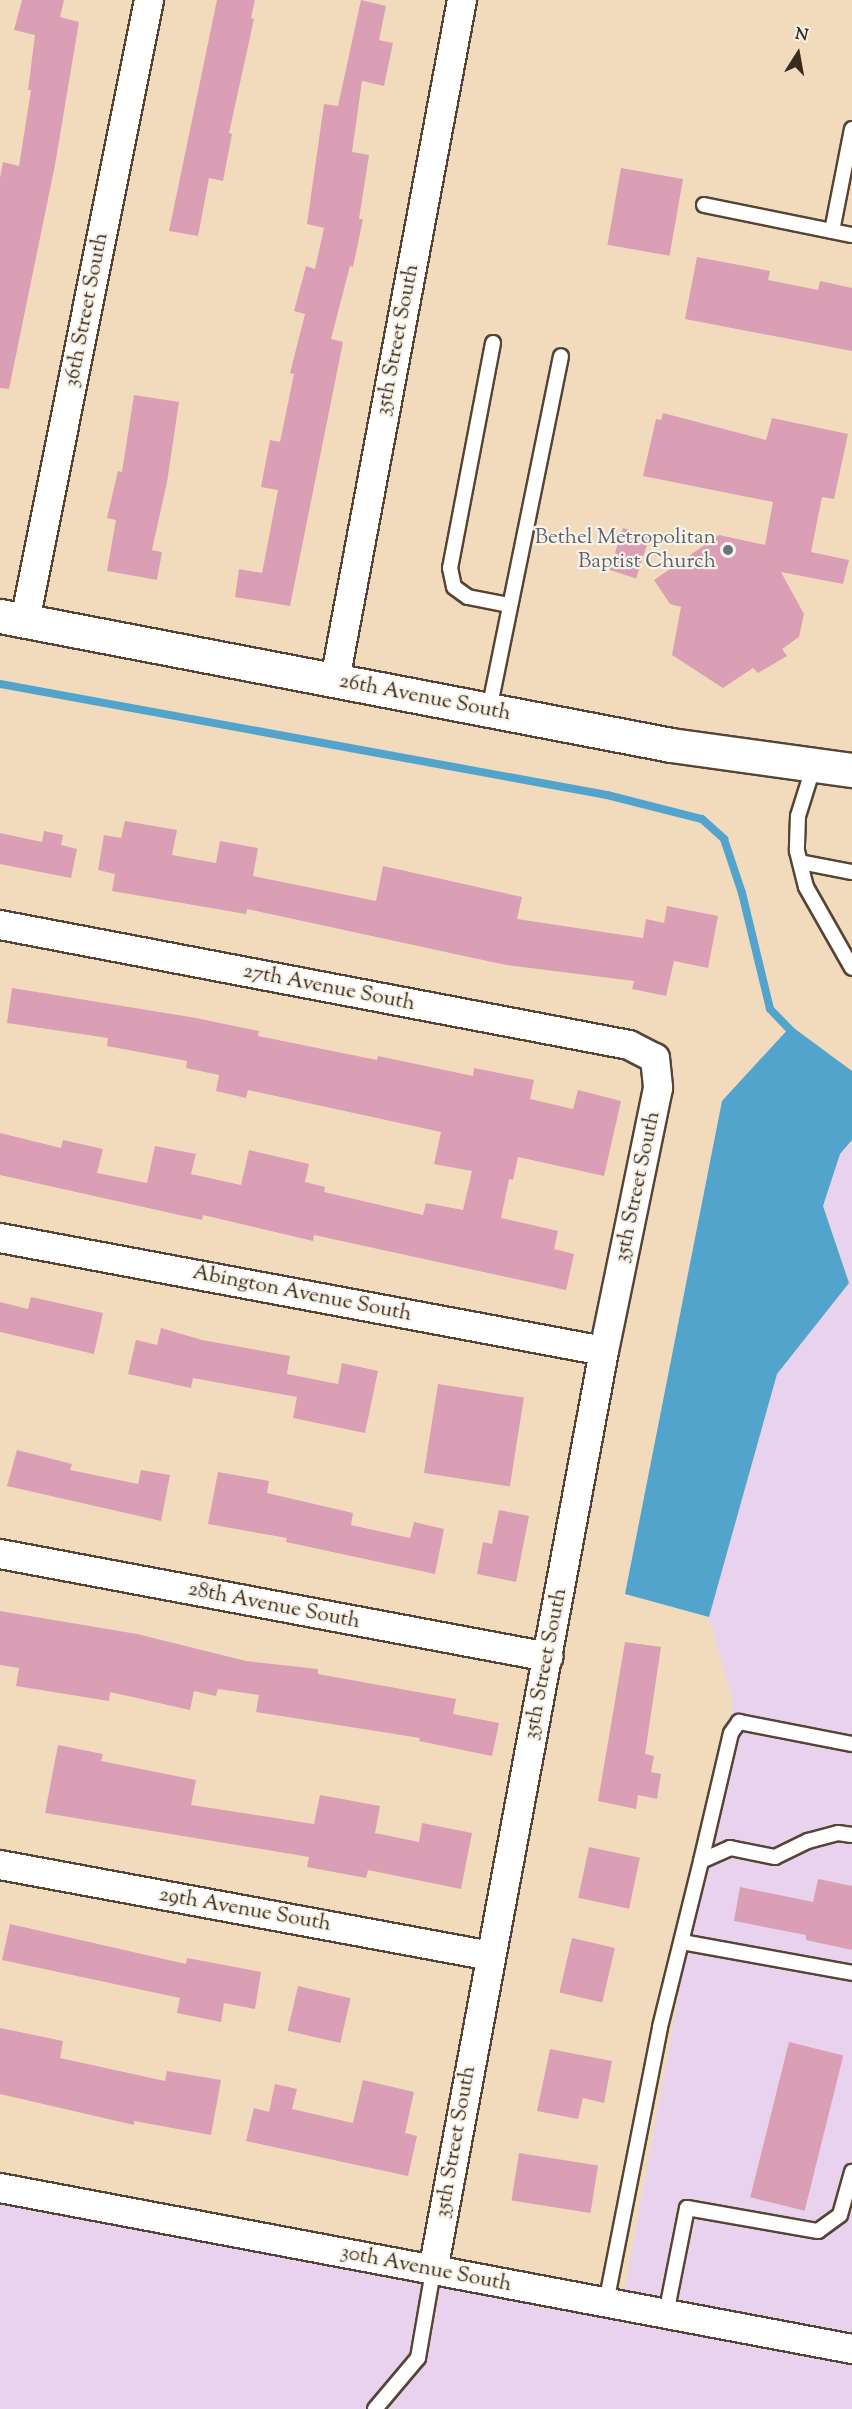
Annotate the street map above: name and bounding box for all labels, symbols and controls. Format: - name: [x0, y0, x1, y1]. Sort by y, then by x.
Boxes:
- text: N: [793, 23, 810, 48]
- north arrow: [768, 24, 828, 84]
- street label: 36th Street South: [60, 231, 114, 389]
- street label: 35th Street South: [371, 262, 425, 418]
- place label: Bethel Metropolitan Baptist Church: [535, 525, 716, 575]
- marker: Bethel Metropolitan Baptist Church: [721, 543, 735, 557]
- street label: 26th Avenue South: [337, 669, 513, 727]
- street label: 27th Avenue South: [241, 959, 417, 1017]
- street label: 35th Street South: [610, 1109, 666, 1265]
- street label: Abington Avenue South: [190, 1260, 414, 1328]
- street label: 28th Avenue South: [186, 1577, 362, 1635]
- street label: 35th Street South: [519, 1586, 573, 1742]
- street label: 29th Avenue South: [157, 1882, 333, 1938]
- street label: 35th Street South: [430, 2064, 482, 2220]
- street label: 30th Avenue South: [338, 2240, 514, 2298]

